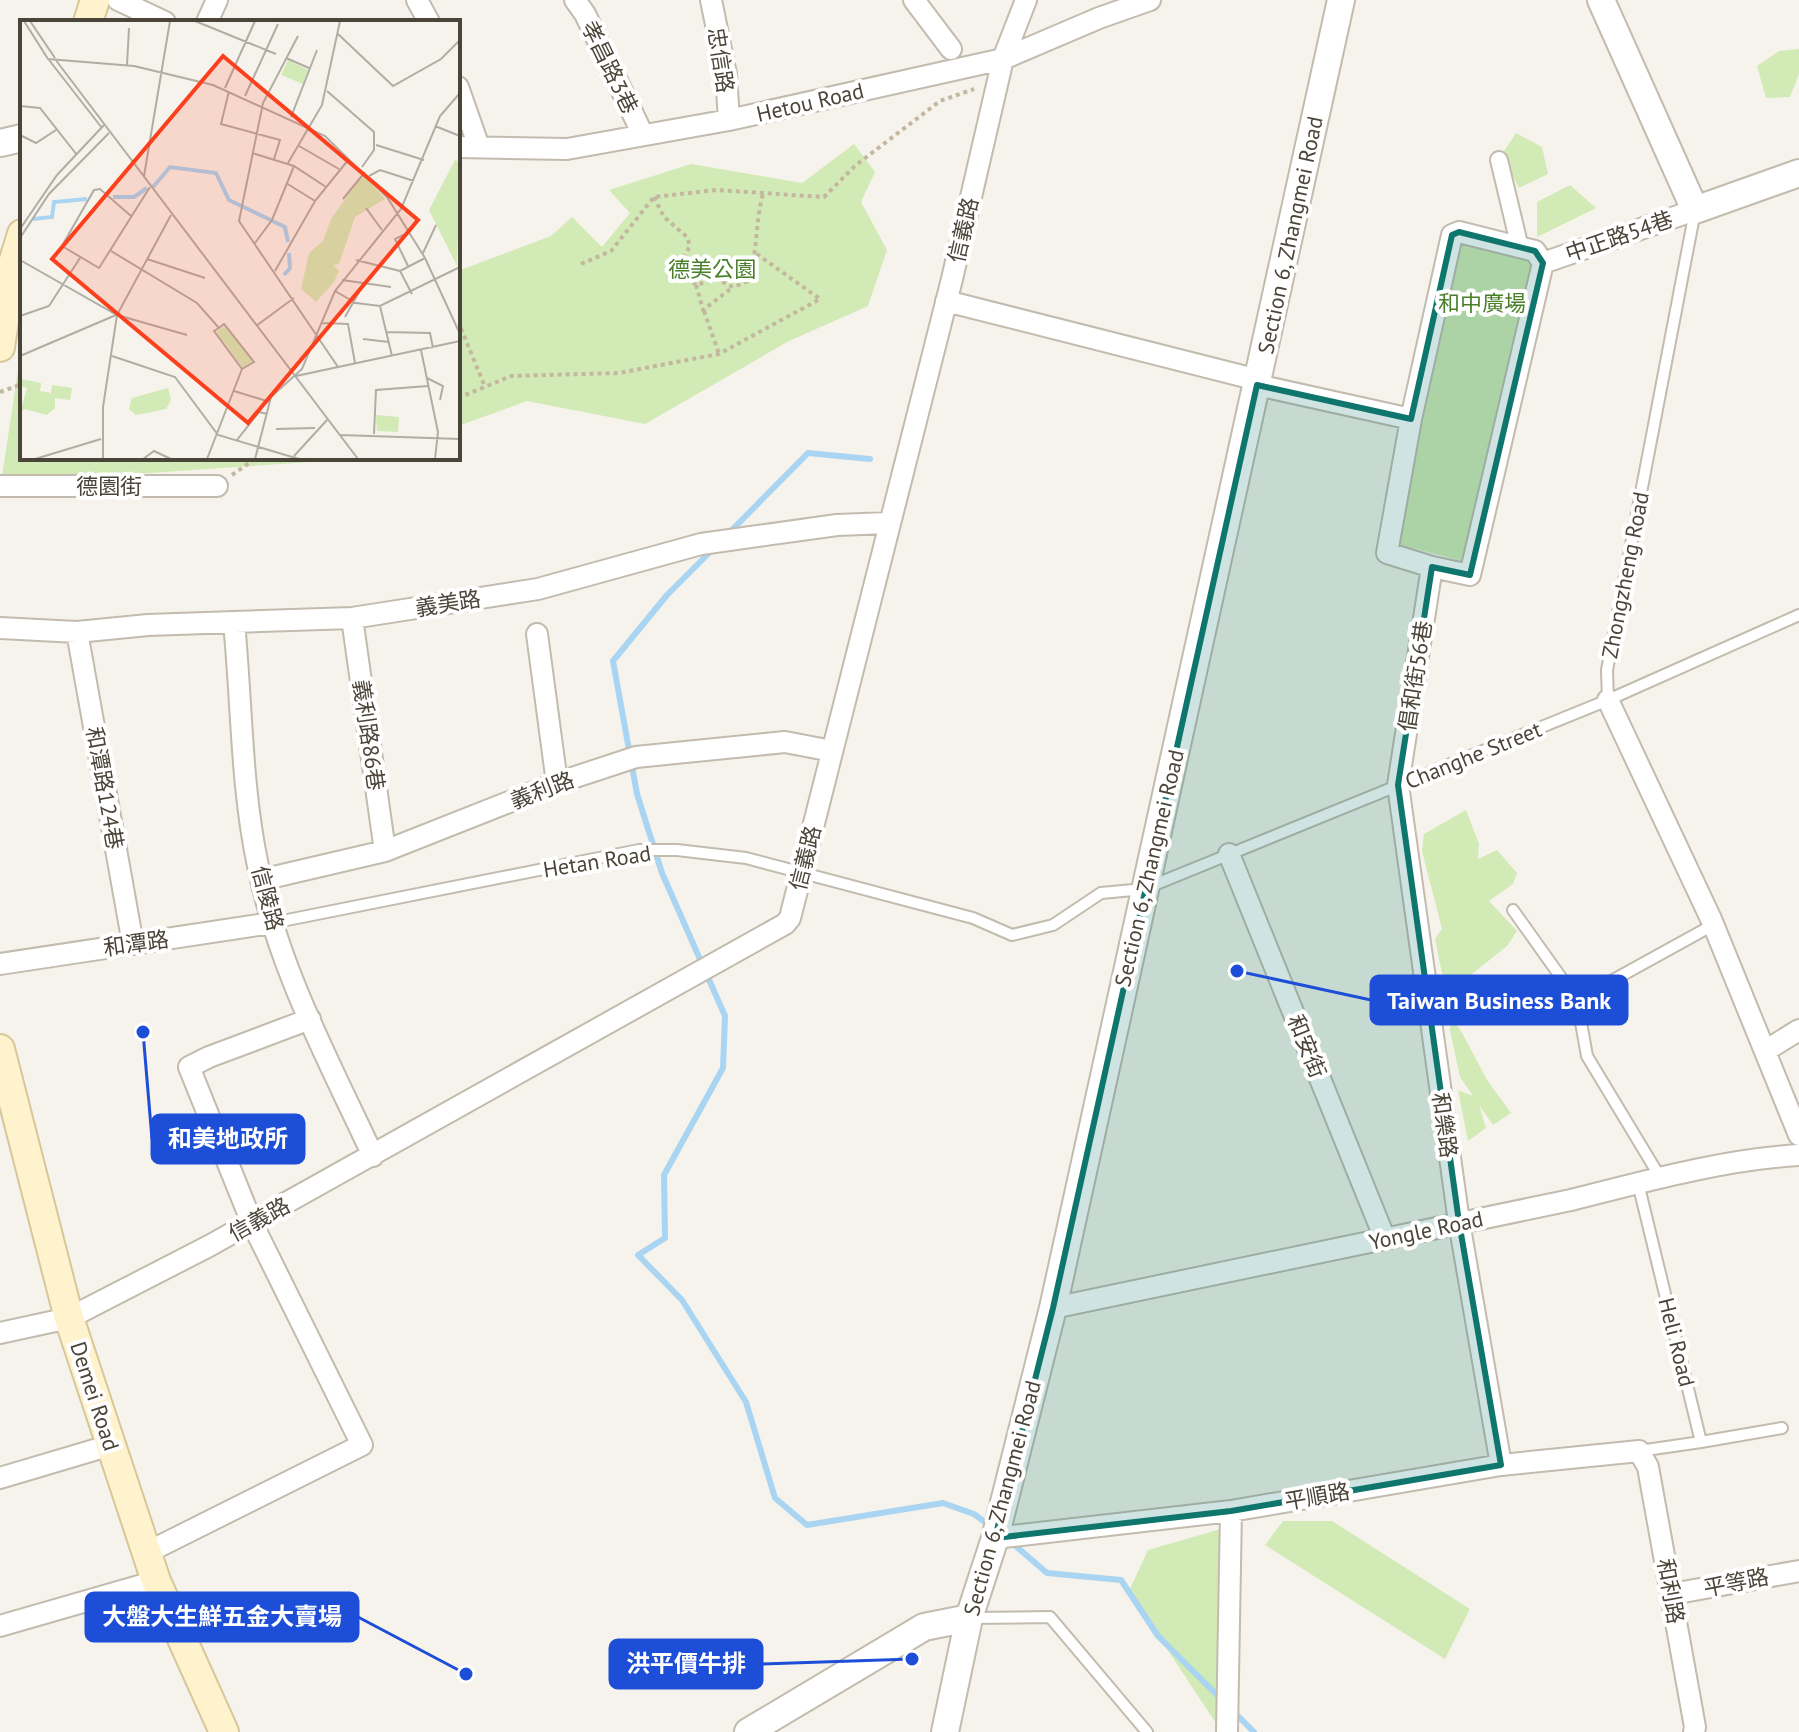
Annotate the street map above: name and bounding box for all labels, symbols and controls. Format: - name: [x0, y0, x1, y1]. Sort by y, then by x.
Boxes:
- street label: 孝昌路3巷: [575, 16, 645, 118]
- inset map: [20, 20, 460, 460]
- street label: 忠信路: [702, 25, 740, 95]
- street label: Hetou Road: [754, 76, 866, 128]
- street label: Section 6, Zhangmei Road: [1251, 114, 1329, 356]
- street label: 信義路: [942, 195, 984, 265]
- street label: 中正路54巷: [1562, 205, 1676, 267]
- park label: 德美公園: [668, 255, 756, 283]
- park label: 和中廣場: [1438, 289, 1526, 317]
- street label: 德園街: [76, 472, 142, 500]
- street label: Zhongzheng Road: [1595, 489, 1655, 661]
- street label: 義美路: [413, 584, 483, 622]
- street label: 倡和街56巷: [1392, 619, 1438, 733]
- street label: 義利路86巷: [347, 678, 391, 792]
- street label: Changhe Street: [1401, 715, 1546, 795]
- street label: 和潭路124巷: [80, 725, 130, 851]
- street label: Section 6, Zhangmei Road: [1108, 747, 1190, 989]
- street label: 義利路: [506, 765, 578, 815]
- street label: 信義路: [783, 823, 827, 893]
- street label: Hetan Road: [541, 839, 653, 883]
- street label: 信陵路: [246, 862, 290, 934]
- street label: 和潭路: [101, 925, 171, 961]
- callout: Taiwan Business Bank: [1371, 976, 1627, 1024]
- text: Taiwan Business Bank: [1387, 985, 1611, 1016]
- street label: 和安街: [1282, 1010, 1332, 1082]
- street label: 和樂路: [1427, 1090, 1463, 1160]
- callout: 和美地政所: [152, 1115, 304, 1163]
- text: 和美地政所: [168, 1123, 288, 1154]
- street label: 信義路: [223, 1191, 295, 1247]
- street label: Yongle Road: [1366, 1204, 1486, 1256]
- street label: Heli Road: [1652, 1295, 1702, 1389]
- street label: Demei Road: [64, 1338, 126, 1454]
- street label: Section 6, Zhangmei Road: [957, 1377, 1047, 1619]
- street label: 平順路: [1282, 1476, 1352, 1516]
- street label: 和利路: [1651, 1556, 1691, 1626]
- street label: 平等路: [1701, 1562, 1771, 1602]
- callout: 大盤大生鮮五金大賣場: [86, 1593, 358, 1641]
- text: 大盤大生鮮五金大賣場: [102, 1601, 342, 1632]
- callout: 洪平價牛排: [610, 1640, 762, 1688]
- text: 洪平價牛排: [626, 1648, 746, 1679]

